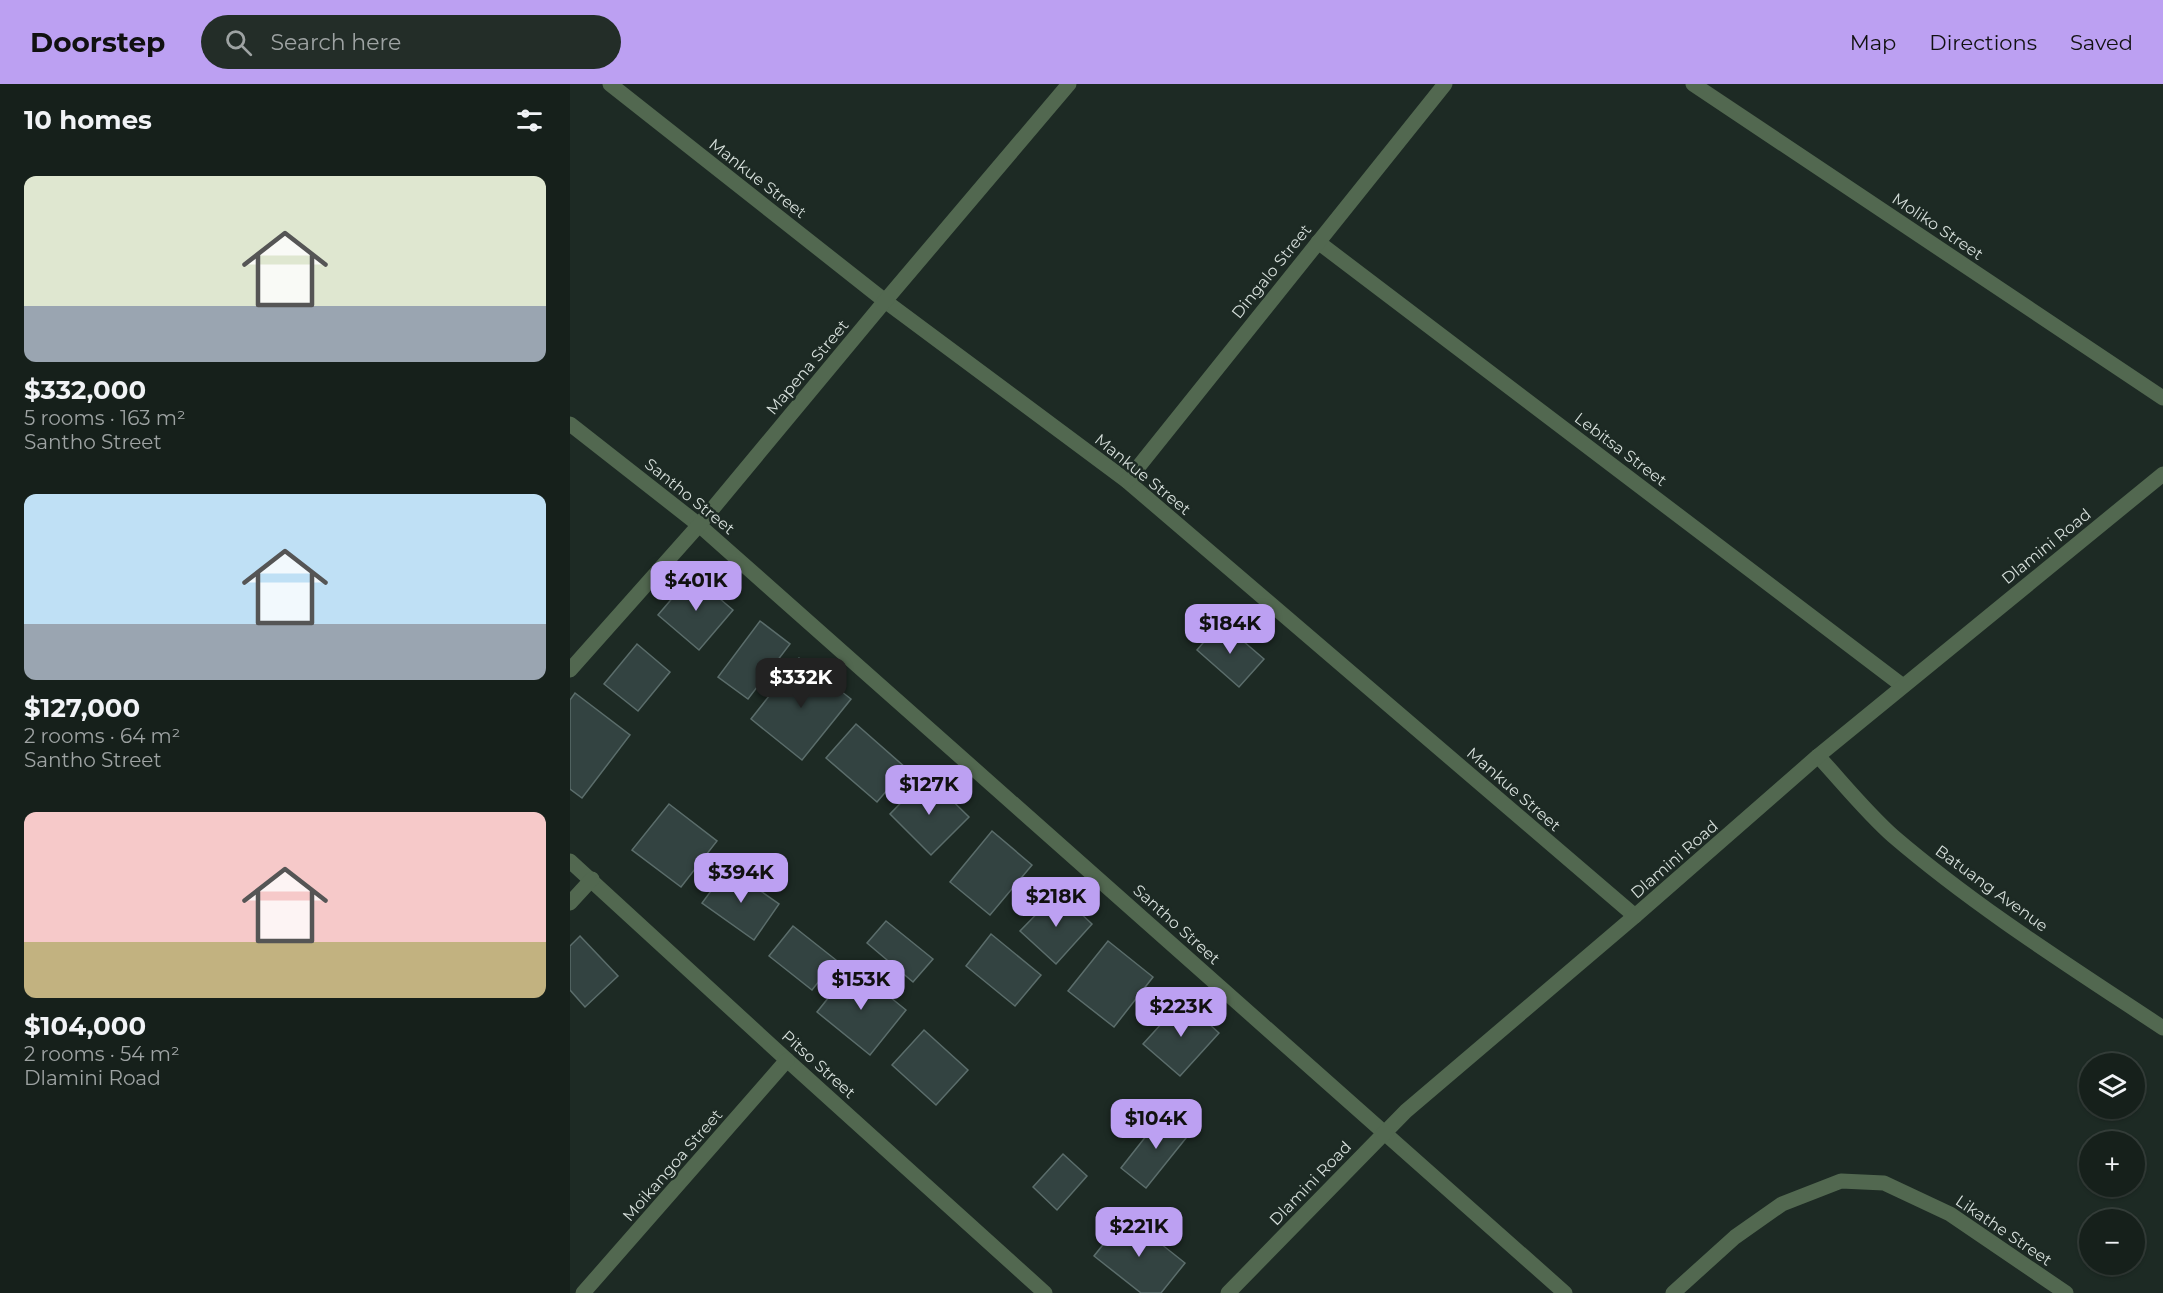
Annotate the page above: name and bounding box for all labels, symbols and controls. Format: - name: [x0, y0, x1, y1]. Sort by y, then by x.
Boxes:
- search box: [201, 15, 621, 69]
- text: Doorstep: [30, 25, 165, 59]
- icon: search: [222, 26, 255, 59]
- text: Search here: [270, 29, 401, 56]
- text: Map: [1850, 30, 1896, 55]
- text: Directions: [1929, 30, 2037, 55]
- text: Saved: [2070, 30, 2133, 55]
- text: 10 homes: [24, 104, 152, 136]
- icon: filters: [513, 104, 546, 137]
- street label: Mankue Street: [705, 135, 810, 222]
- street label: Moliko Street: [1889, 189, 1987, 264]
- icon: home: [231, 215, 339, 323]
- street label: Dingalo Street: [1228, 220, 1315, 322]
- street label: Mapena Street: [762, 316, 853, 419]
- text: $332,000: [24, 374, 146, 406]
- text: 5 rooms · 163 m²: [24, 406, 186, 430]
- street label: Lebitsa Street: [1571, 409, 1671, 490]
- text: Santho Street: [24, 430, 162, 454]
- street label: Mankue Street: [1091, 430, 1195, 519]
- street label: Santho Street: [641, 454, 739, 539]
- street label: Dlamini Road: [1998, 505, 2095, 588]
- icon: home: [231, 533, 339, 641]
- pin: $401K: [654, 561, 738, 612]
- text: $401K: [665, 568, 727, 592]
- pin: $184K: [1188, 604, 1272, 655]
- text: $184K: [1199, 611, 1261, 635]
- pin: $332K: [759, 658, 843, 709]
- text: $332K: [770, 665, 832, 689]
- text: $127,000: [24, 692, 140, 724]
- text: 2 rooms · 64 m²: [24, 724, 180, 748]
- street label: Mankue Street: [1463, 744, 1565, 836]
- text: Santho Street: [24, 748, 162, 772]
- pin: $127K: [887, 765, 971, 816]
- text: $127K: [899, 772, 959, 796]
- street label: Dlamini Road: [1627, 816, 1722, 902]
- street label: Batuang Avenue: [1932, 841, 2052, 936]
- icon: home: [231, 851, 339, 959]
- pin: $394K: [699, 853, 783, 904]
- text: $394K: [708, 860, 774, 884]
- pin: $218K: [1014, 877, 1098, 928]
- street label: Santho Street: [1129, 881, 1224, 969]
- text: $218K: [1026, 884, 1086, 908]
- pin: $153K: [819, 960, 903, 1011]
- text: $153K: [832, 967, 890, 991]
- pin: $223K: [1139, 987, 1223, 1038]
- text: $223K: [1150, 994, 1213, 1018]
- text: $104,000: [24, 1010, 146, 1042]
- street label: Pitso Street: [778, 1026, 860, 1103]
- text: 2 rooms · 54 m²: [24, 1042, 180, 1066]
- map controls: [2079, 1053, 2145, 1275]
- button: layers: [2079, 1053, 2145, 1119]
- text: Dlamini Road: [24, 1066, 161, 1090]
- pin: $104K: [1114, 1099, 1198, 1150]
- street label: Moikangoa Street: [619, 1105, 727, 1225]
- text: $104K: [1125, 1106, 1187, 1130]
- button: +: [2079, 1131, 2145, 1197]
- street label: Dlamini Road: [1266, 1137, 1355, 1229]
- street label: Likathe Street: [1952, 1191, 2056, 1270]
- pin: $221K: [1097, 1207, 1181, 1258]
- button: −: [2079, 1209, 2145, 1275]
- text: $221K: [1110, 1214, 1169, 1238]

